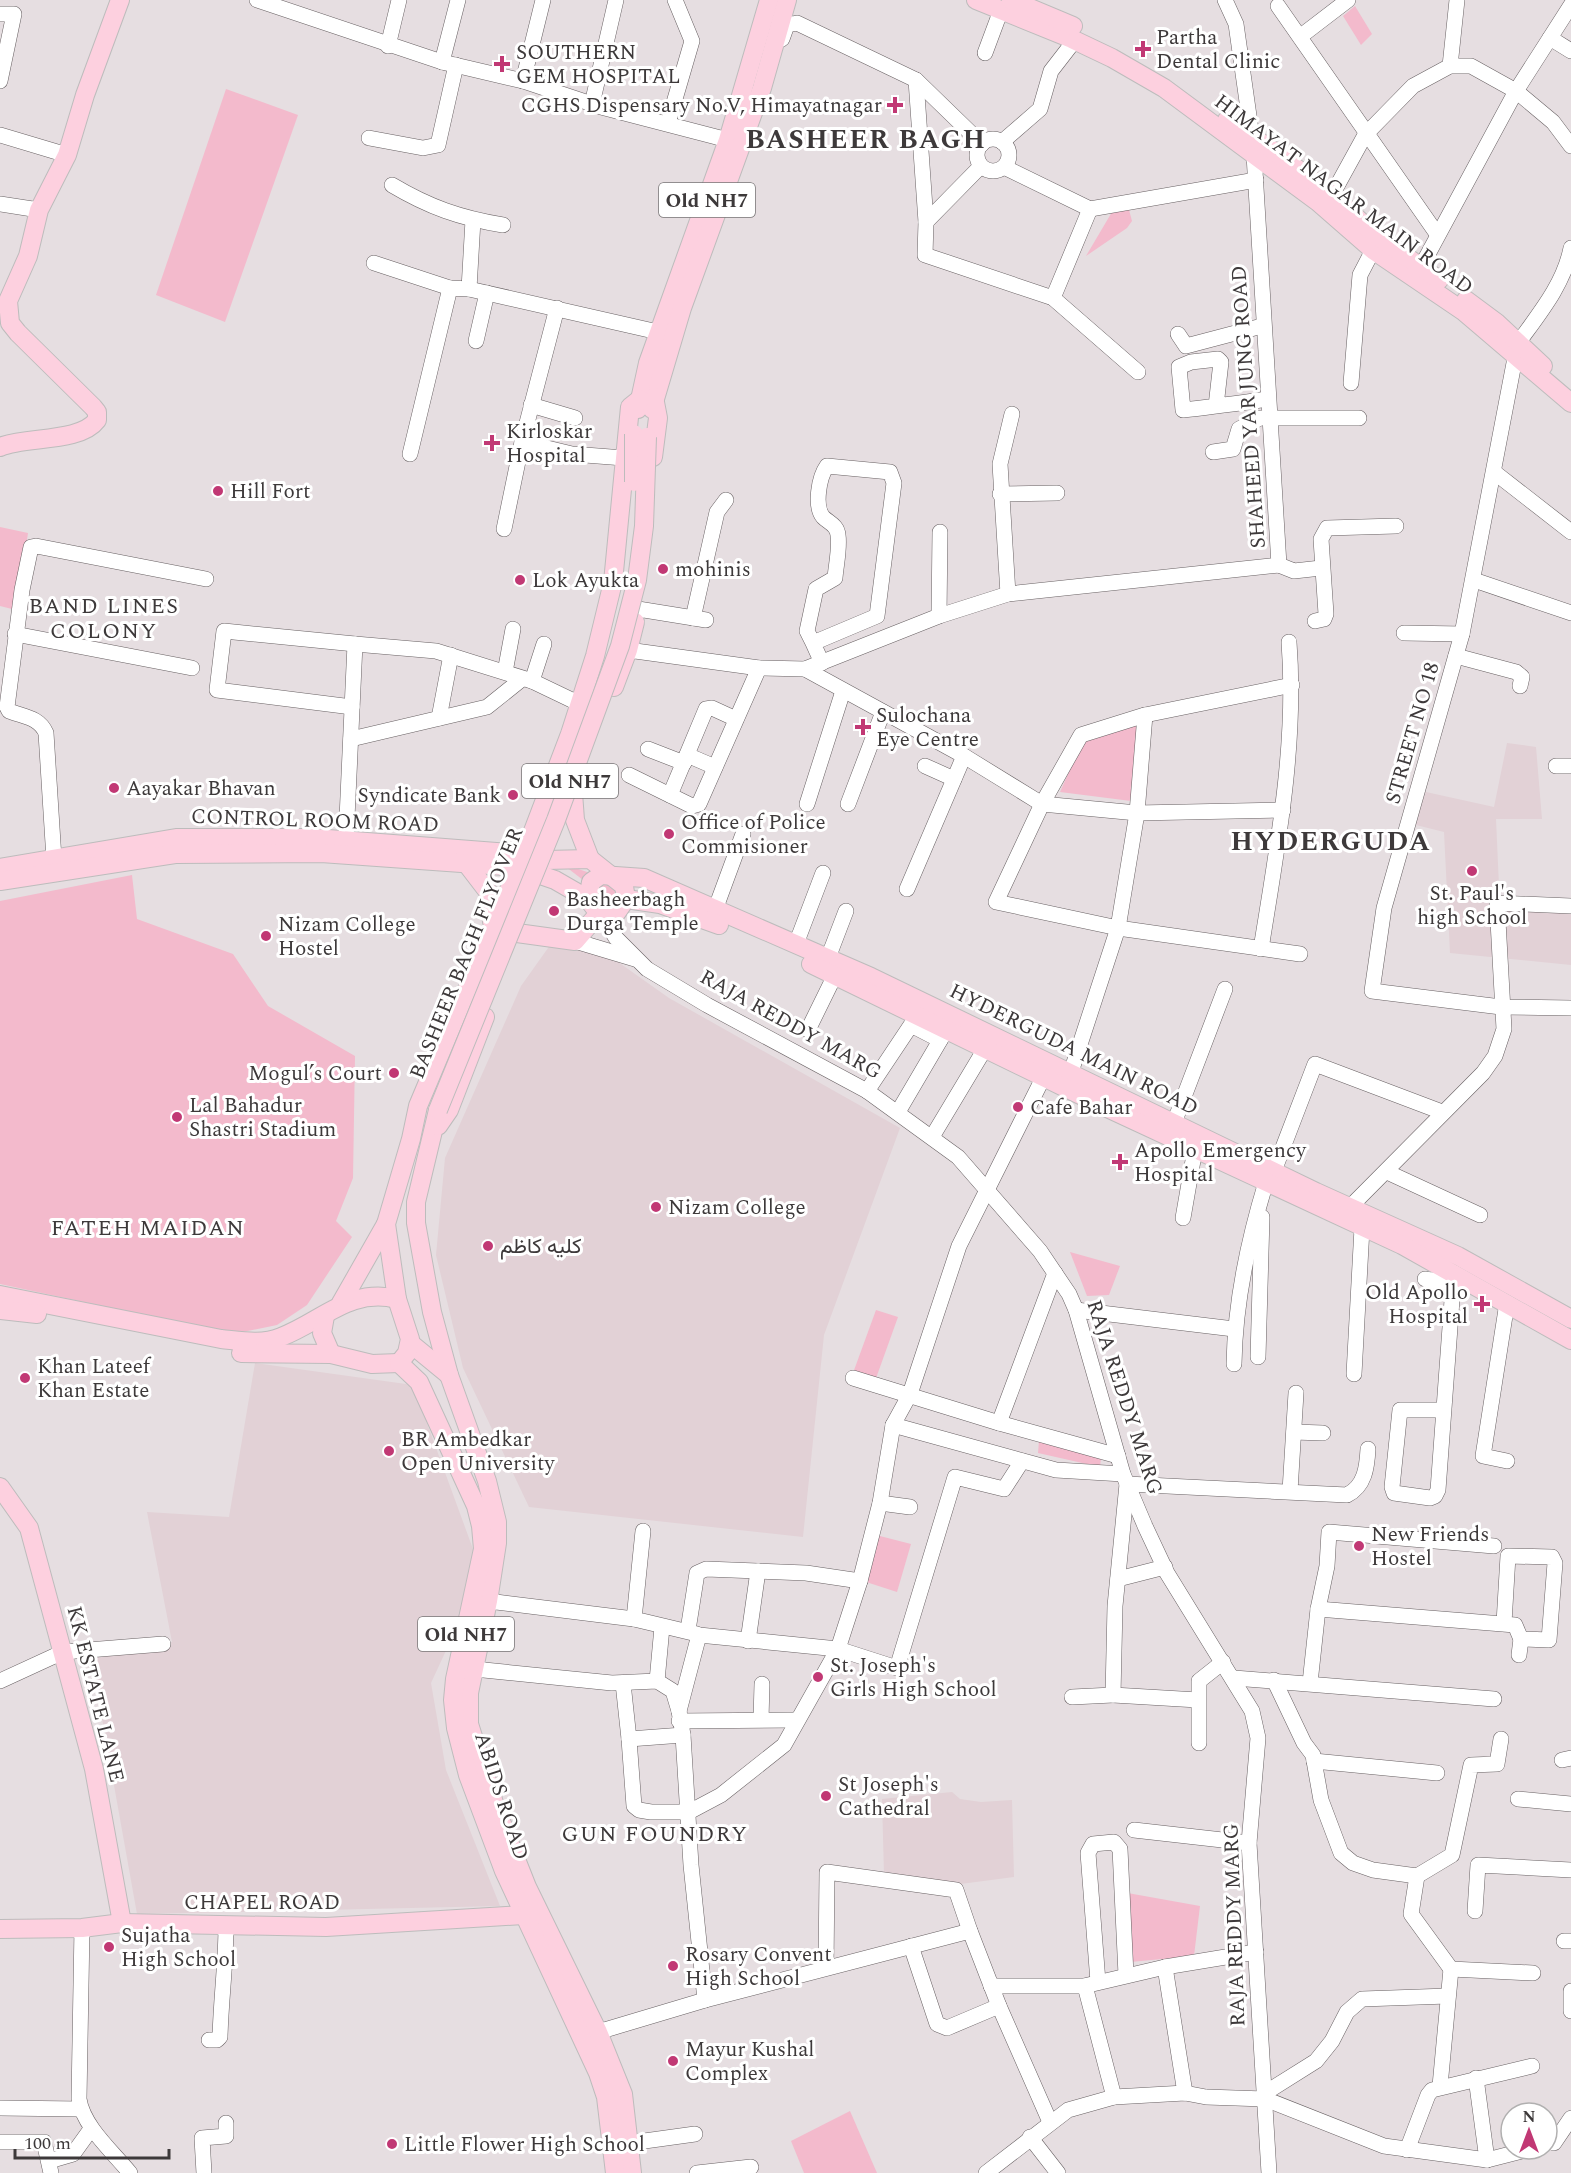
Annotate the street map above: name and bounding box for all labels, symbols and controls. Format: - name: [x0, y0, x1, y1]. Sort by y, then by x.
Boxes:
- place label: Partha Dental Clinic: [1156, 22, 1280, 78]
- place label: SOUTHERN GEM HOSPITAL: [516, 37, 680, 93]
- marker: Partha Dental Clinic: [1134, 40, 1152, 58]
- marker: SOUTHERN GEM HOSPITAL: [493, 55, 511, 73]
- street label: HIMAYAT NAGAR MAIN ROAD: [1207, 86, 1480, 303]
- place label: CGHS Dispensary No.V, Himayatnagar: [521, 90, 882, 122]
- marker: CGHS Dispensary No.V, Himayatnagar: [886, 96, 904, 114]
- district label: BASHEER BAGH: [746, 119, 987, 161]
- road number: Old NH7: [659, 183, 755, 217]
- street label: SHAHEED YAR JUNG ROAD: [1223, 264, 1275, 550]
- place label: Kirloskar Hospital: [506, 416, 592, 472]
- marker: Kirloskar Hospital: [483, 434, 501, 452]
- place label: Hill Fort: [230, 476, 311, 508]
- marker: Hill Fort: [211, 484, 225, 498]
- place label: mohinis: [675, 554, 751, 586]
- marker: mohinis: [656, 562, 670, 576]
- place label: Lok Ayukta: [532, 565, 640, 597]
- marker: Lok Ayukta: [513, 573, 527, 587]
- district label: BAND LINES COLONY: [28, 590, 180, 648]
- street label: STREET NO 18: [1377, 659, 1448, 808]
- place label: Sulochana Eye Centre: [876, 700, 979, 756]
- marker: Sulochana Eye Centre: [854, 718, 872, 736]
- road number: Old NH7: [522, 764, 618, 798]
- place label: Aayakar Bhavan: [126, 773, 276, 805]
- place label: Syndicate Bank: [358, 780, 501, 812]
- marker: Aayakar Bhavan: [107, 781, 121, 795]
- marker: Syndicate Bank: [506, 788, 520, 802]
- street label: CONTROL ROOM ROAD: [190, 801, 439, 841]
- place label: Office of Police Commisioner: [681, 807, 826, 863]
- district label: HYDERGUDA: [1231, 821, 1431, 863]
- street label: BASHEER BAGH FLYOVER: [402, 823, 532, 1084]
- marker: Office of Police Commisioner: [662, 827, 676, 841]
- marker: St. Paul's high School: [1465, 864, 1479, 878]
- place label: St. Paul's high School: [1417, 878, 1527, 934]
- place label: Basheerbagh Durga Temple: [566, 884, 699, 940]
- marker: Basheerbagh Durga Temple: [547, 904, 561, 918]
- place label: Nizam College Hostel: [278, 909, 416, 965]
- marker: Nizam College Hostel: [259, 929, 273, 943]
- street label: RAJA REDDY MARG: [694, 962, 887, 1088]
- street label: HYDERGUDA MAIN ROAD: [943, 975, 1204, 1124]
- place label: Mogul’s Court: [248, 1058, 382, 1090]
- marker: Mogul’s Court: [387, 1066, 401, 1080]
- place label: Lal Bahadur Shastri Stadium: [189, 1090, 336, 1146]
- place label: Cafe Bahar: [1030, 1092, 1133, 1124]
- marker: Cafe Bahar: [1011, 1100, 1025, 1114]
- marker: Lal Bahadur Shastri Stadium: [170, 1110, 184, 1124]
- place label: Apollo Emergency Hospital: [1134, 1135, 1307, 1191]
- marker: Apollo Emergency Hospital: [1111, 1153, 1129, 1171]
- place label: Nizam College: [668, 1192, 806, 1224]
- marker: Nizam College: [649, 1200, 663, 1214]
- district label: FATEH MAIDAN: [51, 1212, 245, 1245]
- place label: كليه كاظم: [500, 1231, 582, 1263]
- marker: كليه كاظم: [481, 1239, 495, 1253]
- place label: Old Apollo Hospital: [1365, 1277, 1468, 1333]
- marker: Old Apollo Hospital: [1473, 1295, 1491, 1313]
- street label: RAJA REDDY MARG: [1077, 1296, 1171, 1499]
- place label: Khan Lateef Khan Estate: [37, 1351, 152, 1407]
- marker: Khan Lateef Khan Estate: [18, 1371, 32, 1385]
- place label: BR Ambedkar Open University: [401, 1424, 556, 1480]
- marker: BR Ambedkar Open University: [382, 1444, 396, 1458]
- place label: New Friends Hostel: [1371, 1519, 1489, 1575]
- marker: New Friends Hostel: [1352, 1539, 1366, 1553]
- street label: KK ESTATE LANE: [58, 1603, 132, 1786]
- road number: Old NH7: [418, 1617, 514, 1651]
- place label: St. Joseph's Girls High School: [830, 1650, 997, 1706]
- marker: St. Joseph's Girls High School: [811, 1670, 825, 1684]
- street label: ABIDS ROAD: [465, 1728, 537, 1864]
- place label: St Joseph's Cathedral: [838, 1769, 939, 1825]
- marker: St Joseph's Cathedral: [819, 1789, 833, 1803]
- district label: GUN FOUNDRY: [562, 1818, 748, 1851]
- street label: RAJA REDDY MARG: [1215, 1823, 1255, 2027]
- street label: CHAPEL ROAD: [184, 1887, 340, 1919]
- place label: Sujatha High School: [121, 1920, 236, 1976]
- place label: Rosary Convent High School: [685, 1939, 832, 1995]
- marker: Sujatha High School: [102, 1940, 116, 1954]
- marker: Rosary Convent High School: [666, 1959, 680, 1973]
- place label: Mayur Kushal Complex: [685, 2034, 815, 2090]
- marker: Mayur Kushal Complex: [666, 2054, 680, 2068]
- north arrow: [1499, 2101, 1559, 2161]
- text: N: [1522, 2105, 1536, 2129]
- scale bar: [15, 2122, 170, 2160]
- place label: Little Flower High School: [404, 2129, 645, 2161]
- text: 100 m: [24, 2130, 71, 2157]
- marker: Little Flower High School: [385, 2137, 399, 2151]

